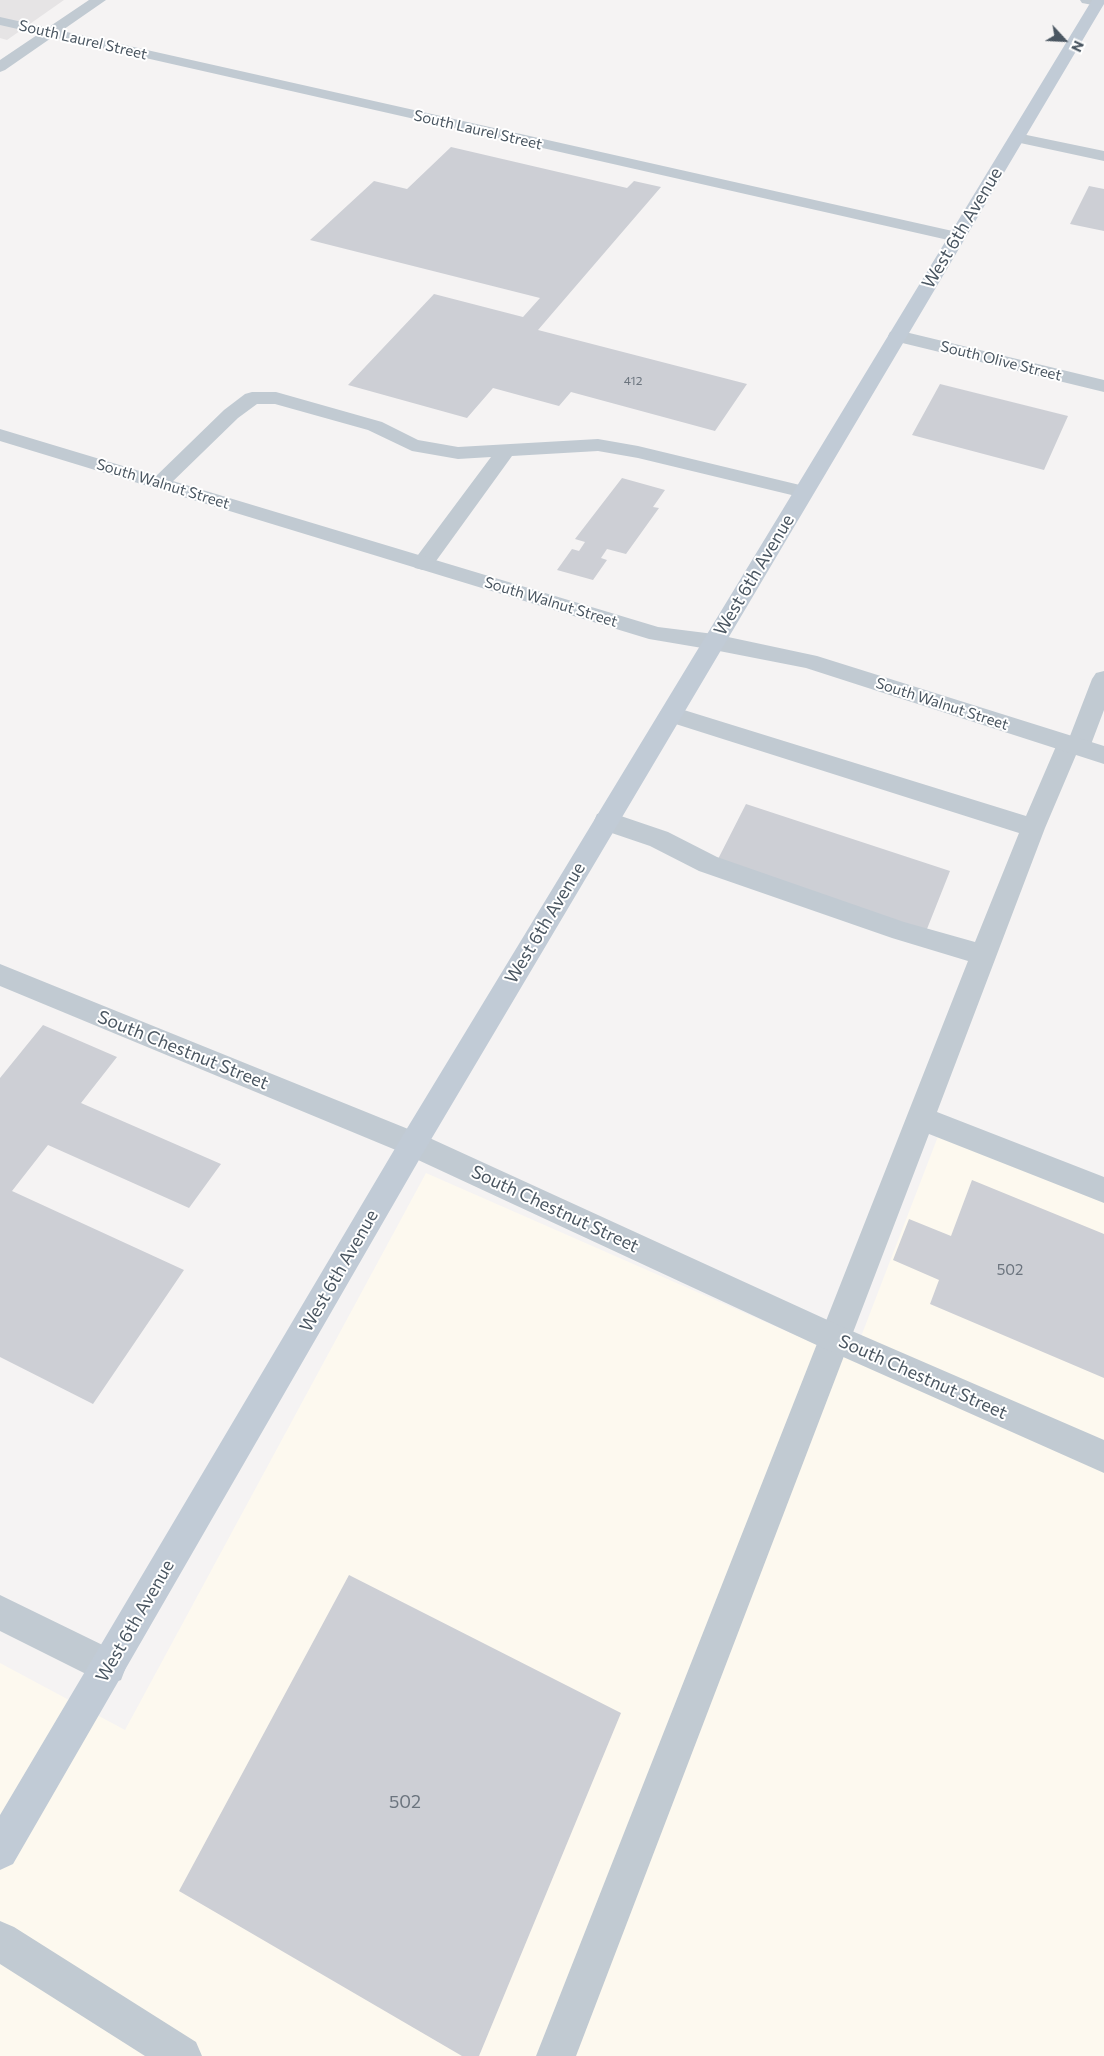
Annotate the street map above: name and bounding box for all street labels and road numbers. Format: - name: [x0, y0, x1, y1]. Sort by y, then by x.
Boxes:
- street label: South Laurel Street: [17, 16, 149, 64]
- street label: South Laurel Street: [412, 106, 544, 154]
- street label: West 6th Avenue: [917, 163, 1007, 293]
- street label: South Olive Street: [939, 337, 1063, 385]
- street label: South Walnut Street: [94, 455, 232, 513]
- street label: West 6th Avenue: [709, 510, 799, 640]
- street label: South Walnut Street: [482, 573, 620, 631]
- street label: South Walnut Street: [873, 674, 1011, 734]
- street label: West 6th Avenue: [500, 858, 590, 988]
- street label: South Chestnut Street: [94, 1006, 272, 1094]
- street label: South Chestnut Street: [468, 1161, 642, 1257]
- street label: West 6th Avenue: [295, 1206, 383, 1336]
- street label: South Chestnut Street: [835, 1330, 1011, 1424]
- street label: West 6th Avenue: [91, 1556, 179, 1686]

